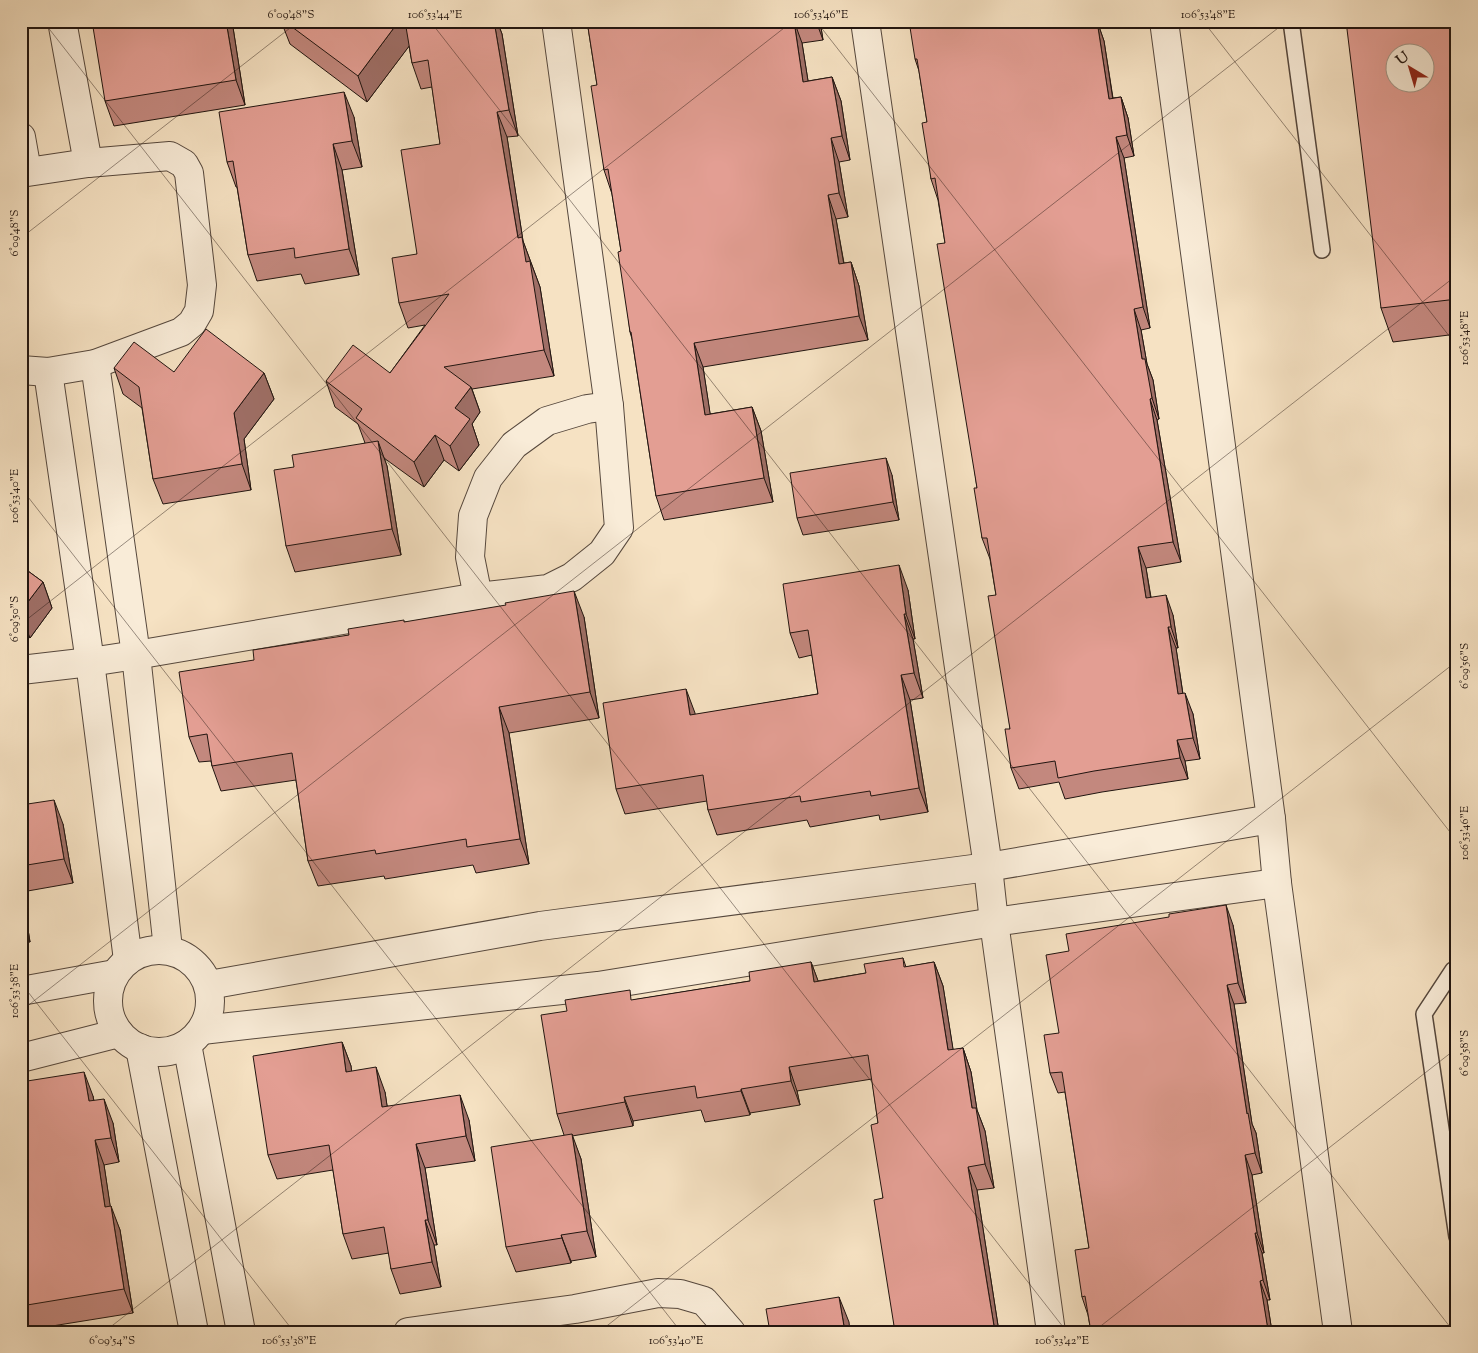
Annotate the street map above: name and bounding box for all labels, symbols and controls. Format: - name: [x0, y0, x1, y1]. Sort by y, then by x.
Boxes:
- text: 6°09'48"S: [267, 6, 315, 24]
- text: 106°53'44"E: [408, 6, 463, 24]
- text: 106°53'46"E: [794, 6, 849, 24]
- text: 106°53'48"E: [1181, 6, 1236, 24]
- north arrow: [1386, 42, 1436, 92]
- text: U: [1393, 48, 1414, 71]
- text: 6°09'48"S: [6, 209, 24, 257]
- text: 106°53'48"E: [1456, 310, 1474, 365]
- text: 106°53'40"E: [6, 468, 24, 523]
- text: 6°09'50"S: [6, 596, 24, 642]
- text: 6°09'56"S: [1456, 643, 1474, 689]
- text: 106°53'46"E: [1456, 805, 1474, 860]
- text: 106°53'38"E: [6, 963, 24, 1018]
- text: 6°09'58"S: [1456, 1030, 1474, 1076]
- text: 6°09'54"S: [89, 1332, 135, 1350]
- text: 106°53'38"E: [262, 1332, 317, 1350]
- text: 106°53'40"E: [649, 1332, 704, 1350]
- text: 106°53'42"E: [1035, 1332, 1090, 1350]

